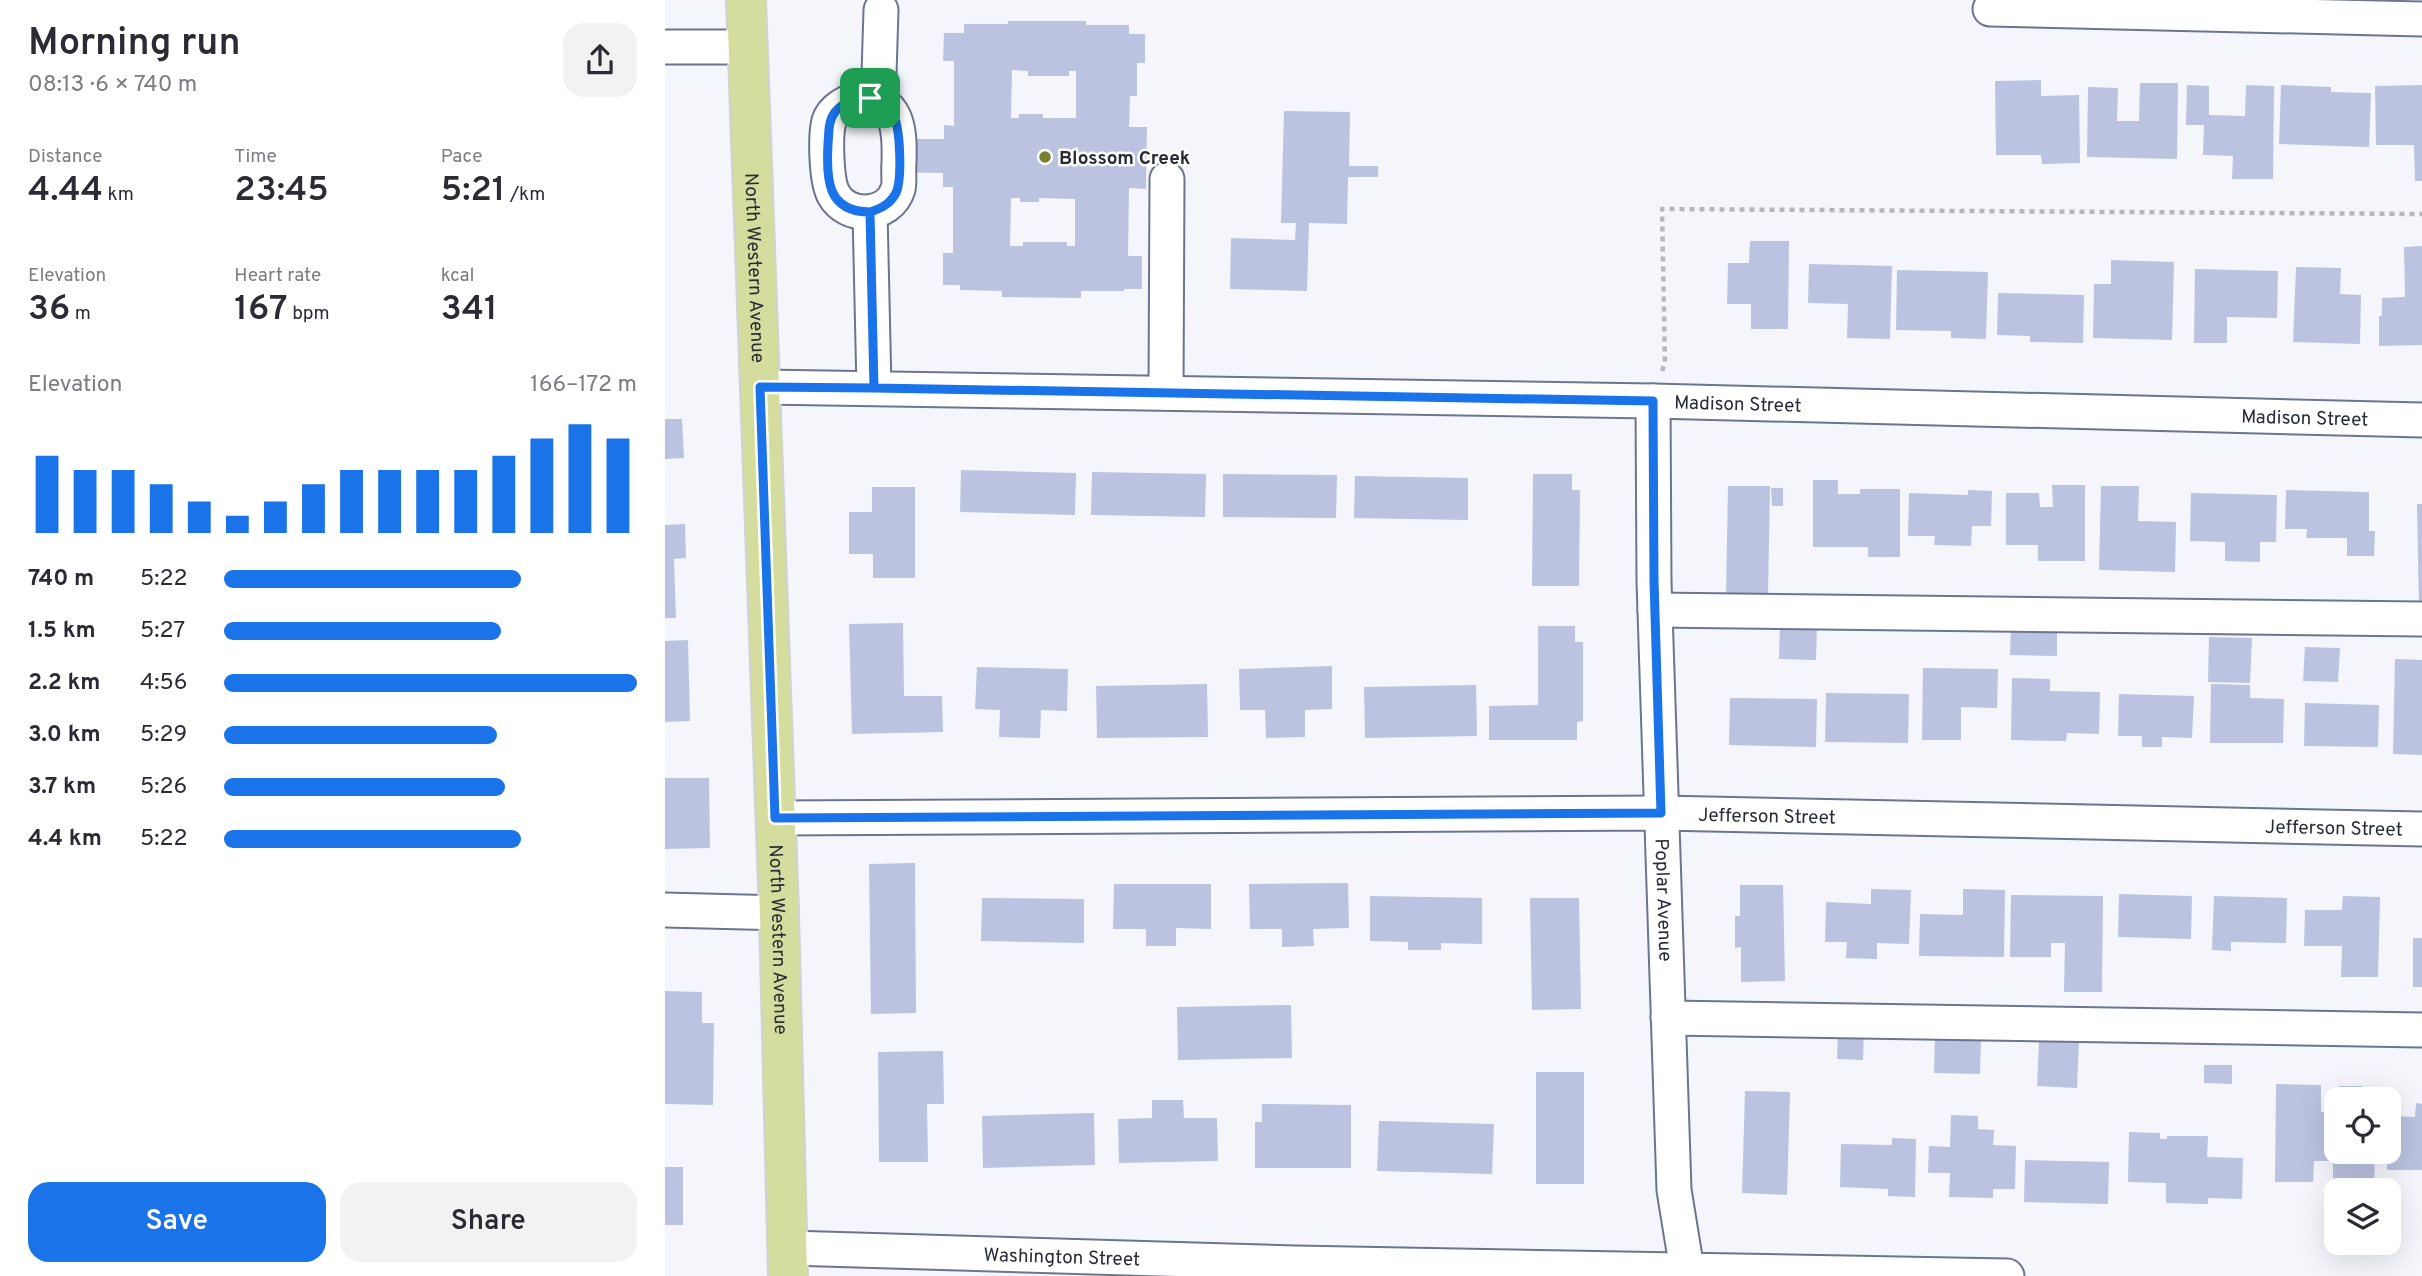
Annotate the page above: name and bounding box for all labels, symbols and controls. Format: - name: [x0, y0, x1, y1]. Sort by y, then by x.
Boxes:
- text: Morning run: [28, 20, 241, 69]
- button: share: [563, 23, 637, 97]
- pin: [840, 68, 900, 128]
- text: 08:13 · 6 × 740 m: [28, 71, 197, 100]
- icon: arrive: [851, 79, 889, 117]
- text: Distance: [28, 145, 103, 169]
- text: Time: [234, 145, 277, 169]
- text: Pace: [441, 145, 482, 169]
- place label: Blossom Creek: [1059, 147, 1191, 171]
- marker: Blossom Creek: [1037, 149, 1053, 165]
- text: 4.44: [28, 169, 103, 213]
- text: 23:45: [234, 169, 329, 213]
- text: 5:21: [441, 169, 506, 213]
- street label: North Western Avenue: [738, 172, 769, 363]
- text: km: [103, 183, 134, 207]
- text: /km: [506, 183, 545, 207]
- text: Elevation: [28, 264, 106, 288]
- text: Heart rate: [234, 264, 321, 288]
- text: kcal: [441, 264, 474, 288]
- text: 36: [28, 288, 70, 332]
- text: 167: [234, 288, 288, 332]
- text: 341: [441, 288, 498, 332]
- text: m: [70, 302, 91, 326]
- text: bpm: [288, 302, 329, 326]
- text: Elevation: [28, 371, 123, 400]
- text: 166–172 m: [530, 371, 637, 400]
- street label: Madison Street: [1674, 392, 1802, 419]
- street label: Madison Street: [2241, 406, 2369, 433]
- text: 740 m: [28, 565, 94, 594]
- text: 5:22: [140, 565, 188, 594]
- text: 1.5 km: [28, 617, 96, 646]
- text: 5:27: [140, 617, 185, 646]
- text: 2.2 km: [28, 669, 101, 698]
- text: 4:56: [140, 669, 187, 698]
- text: 3.0 km: [28, 721, 101, 750]
- text: 5:29: [140, 721, 187, 750]
- text: 3.7 km: [28, 773, 96, 802]
- text: 5:26: [140, 773, 187, 802]
- street label: Jefferson Street: [1698, 804, 1836, 831]
- street label: Jefferson Street: [2265, 816, 2403, 843]
- text: 4.4 km: [28, 825, 102, 854]
- text: 5:22: [140, 825, 188, 854]
- street label: Poplar Avenue: [1648, 838, 1676, 962]
- street label: North Western Avenue: [763, 844, 792, 1035]
- map controls: [2324, 1087, 2401, 1255]
- button: locate: [2324, 1087, 2401, 1164]
- button: layers: [2324, 1178, 2401, 1255]
- button: Save: [28, 1182, 326, 1262]
- button: Share: [340, 1182, 637, 1262]
- street label: Washington Street: [983, 1244, 1140, 1272]

